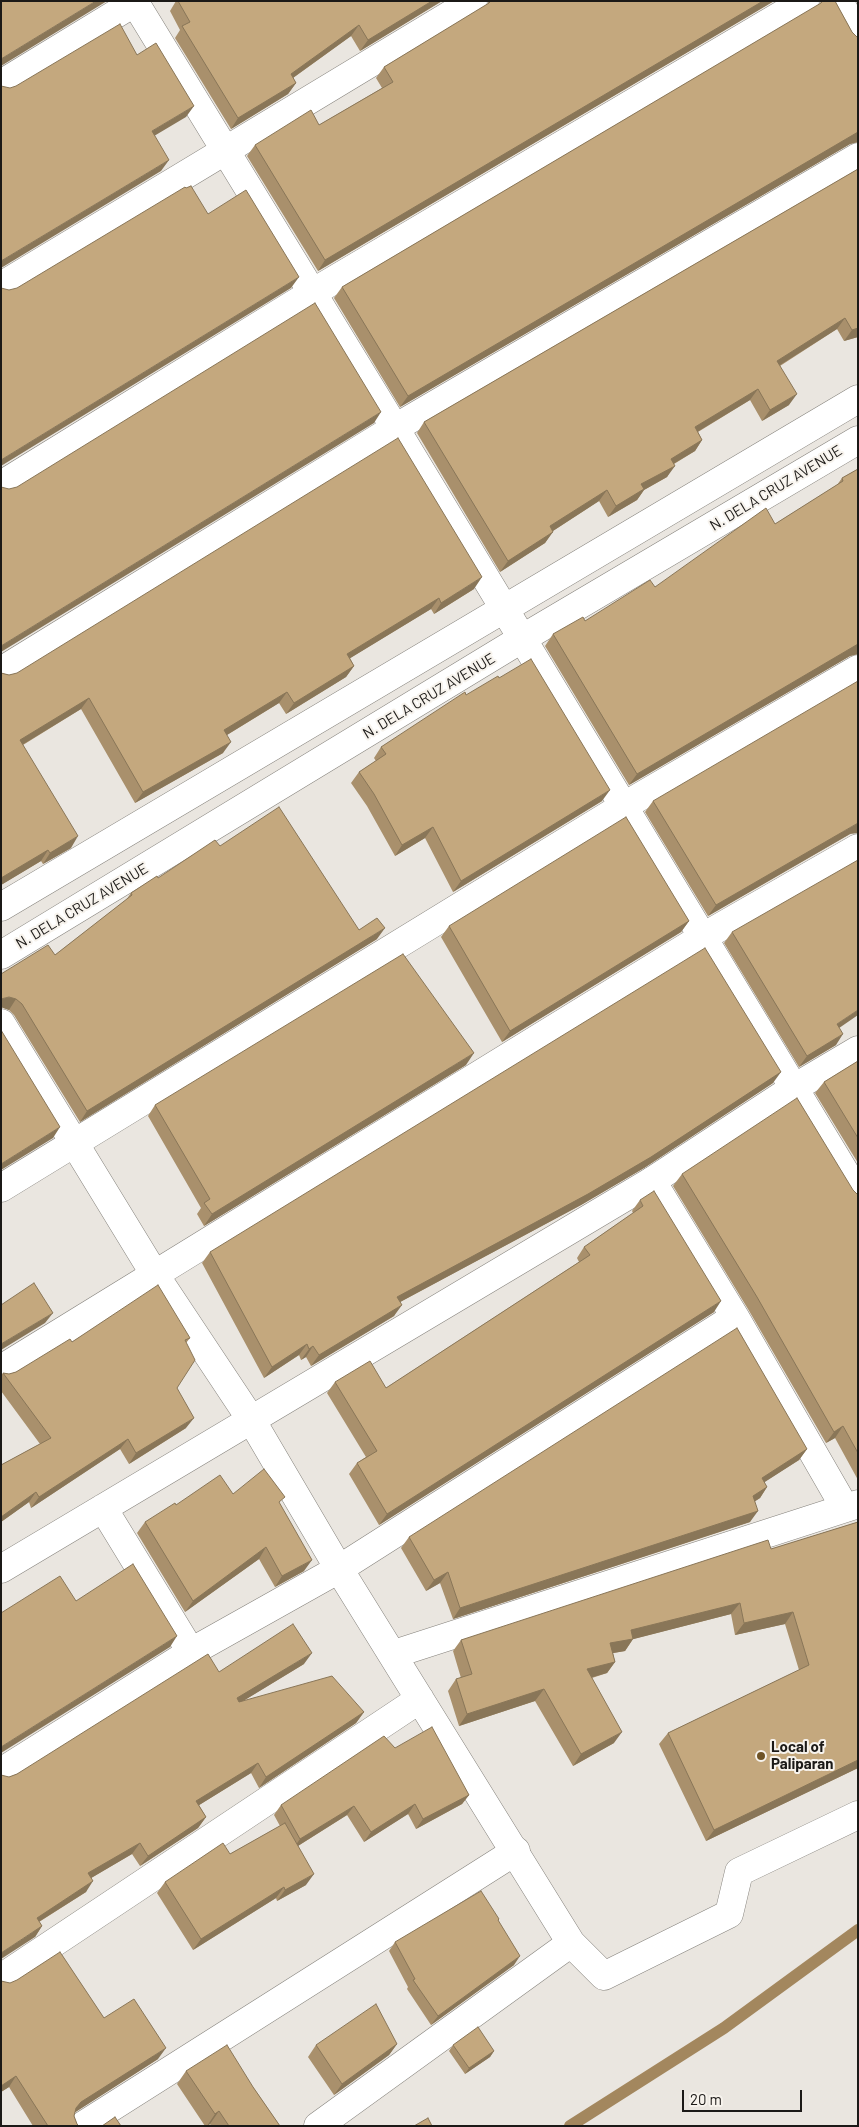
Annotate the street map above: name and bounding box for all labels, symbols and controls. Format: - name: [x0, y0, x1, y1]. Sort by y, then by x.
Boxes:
- street label: N. DELA CRUZ AVENUE: [707, 441, 845, 535]
- street label: N. DELA CRUZ AVENUE: [360, 649, 498, 743]
- street label: N. DELA CRUZ AVENUE: [13, 859, 151, 953]
- place label: Local of Paliparan: [771, 1738, 833, 1773]
- marker: Local of Paliparan: [755, 1750, 767, 1762]
- scale bar: [684, 2080, 804, 2112]
- text: 20 m: [690, 2090, 722, 2108]

